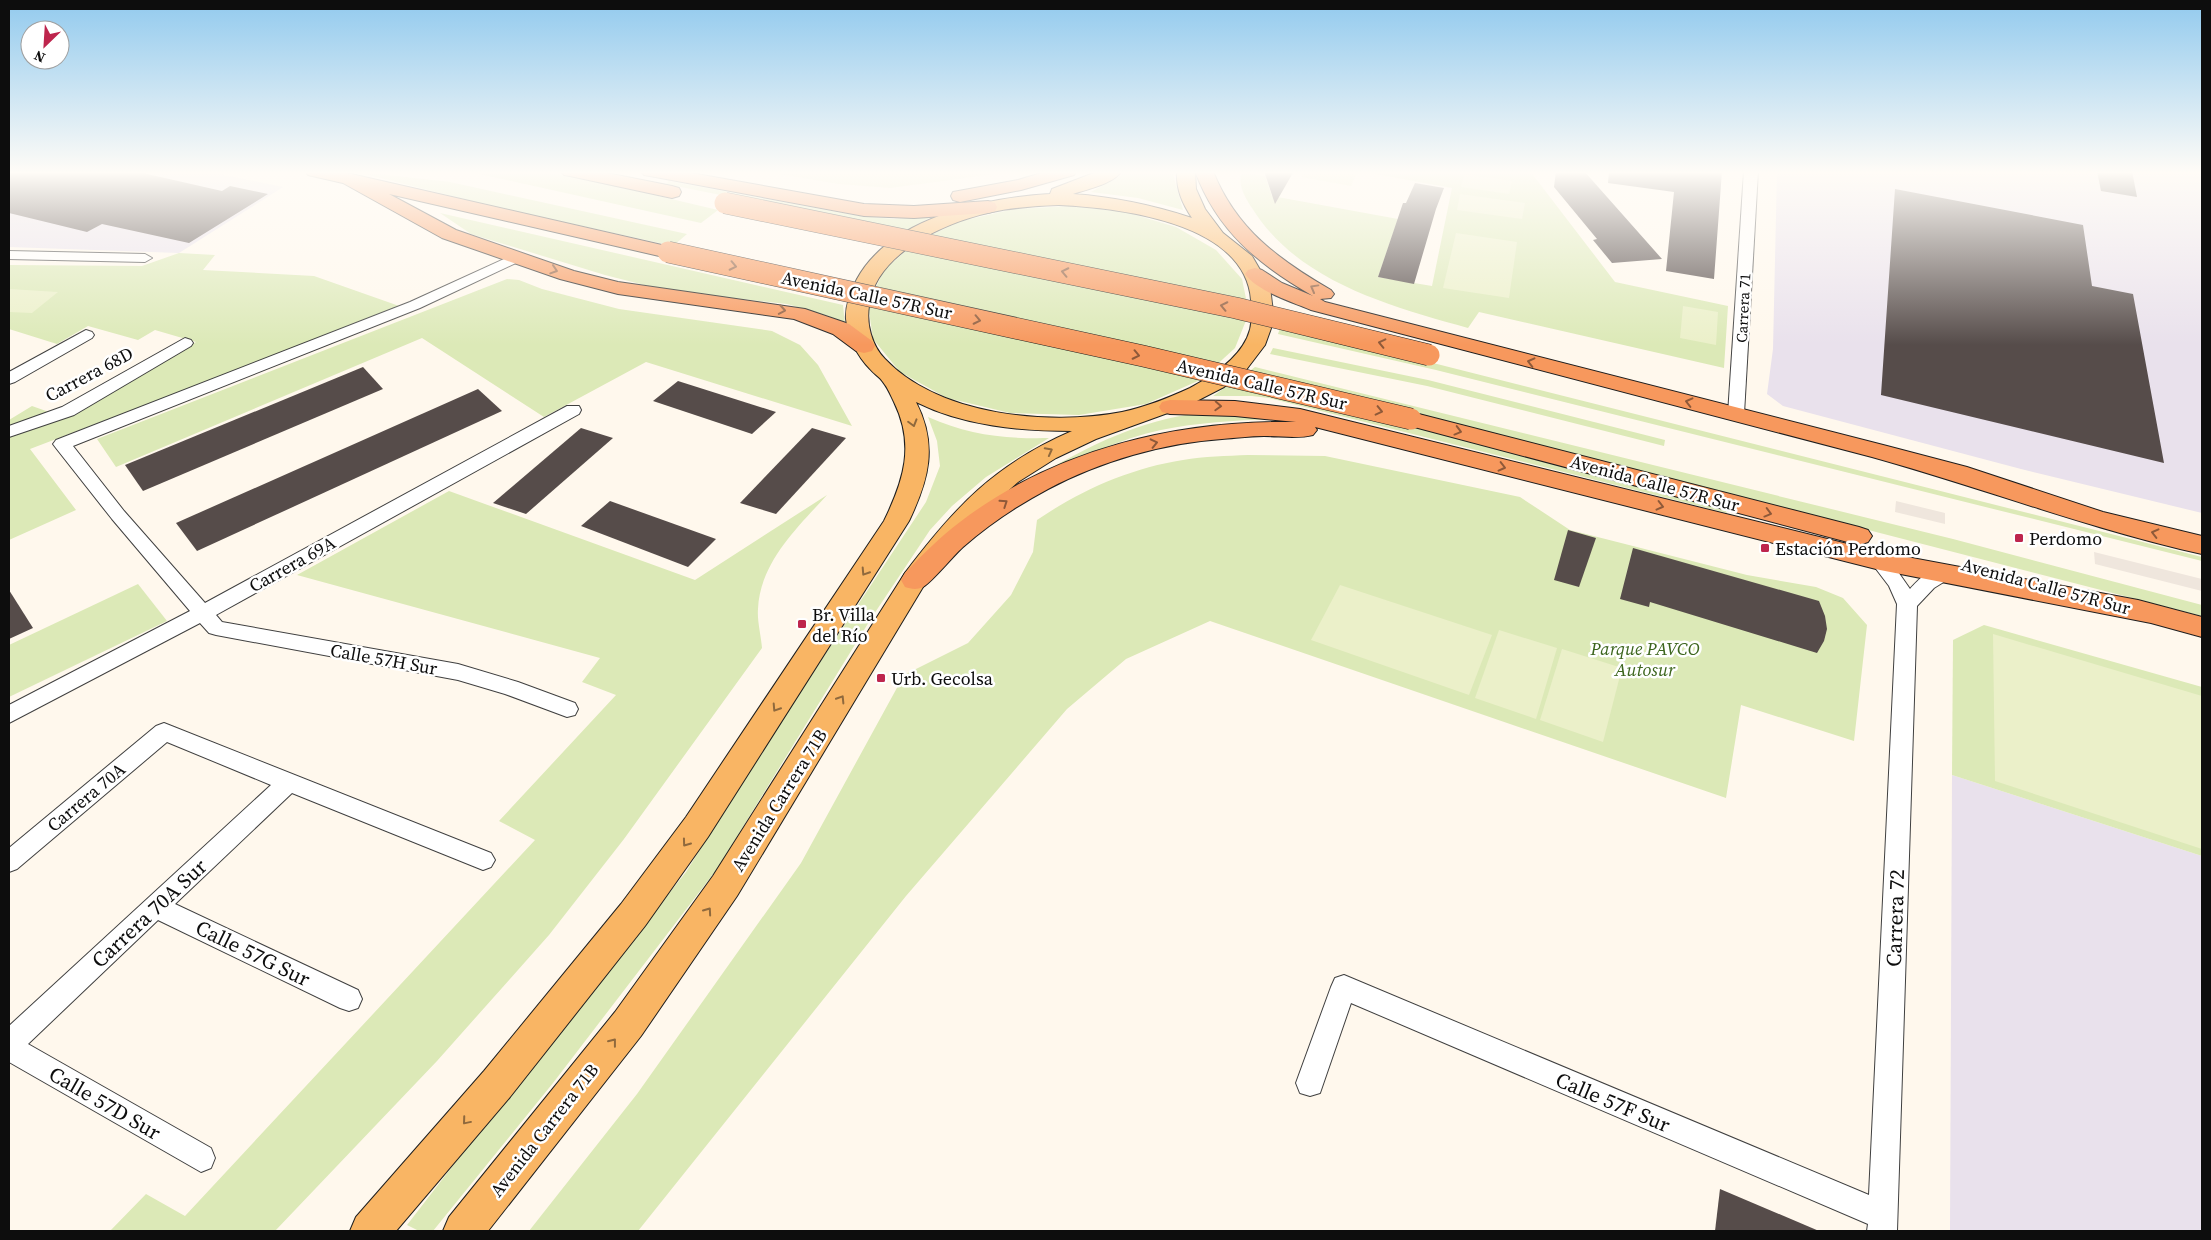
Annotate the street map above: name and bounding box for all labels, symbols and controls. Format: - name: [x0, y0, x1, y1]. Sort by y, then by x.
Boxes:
- north arrow: [20, 20, 70, 70]
- text: N: [31, 46, 48, 68]
- one-way arrow: [728, 260, 737, 271]
- one-way arrow: [549, 265, 557, 275]
- street label: Avenida Calle 57R Sur: [779, 265, 955, 325]
- one-way arrow: [1060, 268, 1069, 278]
- street label: Carrera 71: [1731, 273, 1755, 343]
- one-way arrow: [1310, 284, 1319, 294]
- one-way arrow: [1219, 301, 1228, 312]
- one-way arrow: [778, 304, 787, 315]
- one-way arrow: [972, 314, 981, 325]
- one-way arrow: [1377, 338, 1386, 349]
- street label: Carrera 68D: [41, 340, 137, 408]
- one-way arrow: [1131, 349, 1140, 359]
- street label: Avenida Calle 57R Sur: [1174, 352, 1350, 416]
- one-way arrow: [1527, 357, 1536, 368]
- one-way arrow: [1685, 398, 1693, 408]
- one-way arrow: [1215, 401, 1223, 412]
- one-way arrow: [1375, 405, 1384, 416]
- one-way arrow: [907, 419, 918, 427]
- one-way arrow: [1454, 426, 1462, 436]
- one-way arrow: [1149, 438, 1158, 449]
- one-way arrow: [1043, 447, 1052, 457]
- street label: Avenida Calle 57R Sur: [1568, 448, 1743, 518]
- one-way arrow: [1498, 461, 1507, 472]
- one-way arrow: [998, 500, 1007, 509]
- one-way arrow: [1656, 500, 1665, 511]
- one-way arrow: [1763, 507, 1771, 517]
- place label: Perdomo: [2029, 526, 2102, 551]
- one-way arrow: [2151, 529, 2159, 539]
- street label: Carrera 69A: [244, 530, 340, 598]
- marker: Perdomo: [2013, 532, 2025, 544]
- place label: Estación Perdomo: [1775, 536, 1921, 561]
- marker: Estación Perdomo: [1759, 542, 1771, 554]
- street label: Avenida Calle 57R Sur: [1959, 551, 2134, 621]
- one-way arrow: [862, 566, 871, 576]
- place label: Br. Villa del Río: [812, 602, 876, 648]
- marker: Br. Villa del Río: [796, 618, 808, 630]
- park label: Parque PAVCO Autosur: [1589, 636, 1700, 682]
- street label: Calle 57H Sur: [329, 637, 440, 681]
- place label: Urb. Gecolsa: [891, 666, 994, 691]
- marker: Urb. Gecolsa: [875, 672, 887, 684]
- one-way arrow: [835, 695, 844, 704]
- one-way arrow: [773, 702, 782, 711]
- street label: Avenida Carrera 71B: [725, 724, 833, 876]
- street label: Carrera 70A: [41, 757, 131, 837]
- one-way arrow: [683, 837, 691, 846]
- street label: Carrera 70A Sur: [85, 852, 213, 974]
- street label: Carrera 72: [1879, 869, 1911, 967]
- one-way arrow: [702, 907, 711, 916]
- street label: Calle 57G Sur: [191, 913, 315, 993]
- one-way arrow: [608, 1039, 616, 1048]
- street label: Avenida Carrera 71B: [484, 1058, 604, 1202]
- street label: Calle 57D Sur: [44, 1059, 166, 1147]
- street label: Calle 57F Sur: [1551, 1065, 1675, 1139]
- one-way arrow: [463, 1115, 472, 1124]

